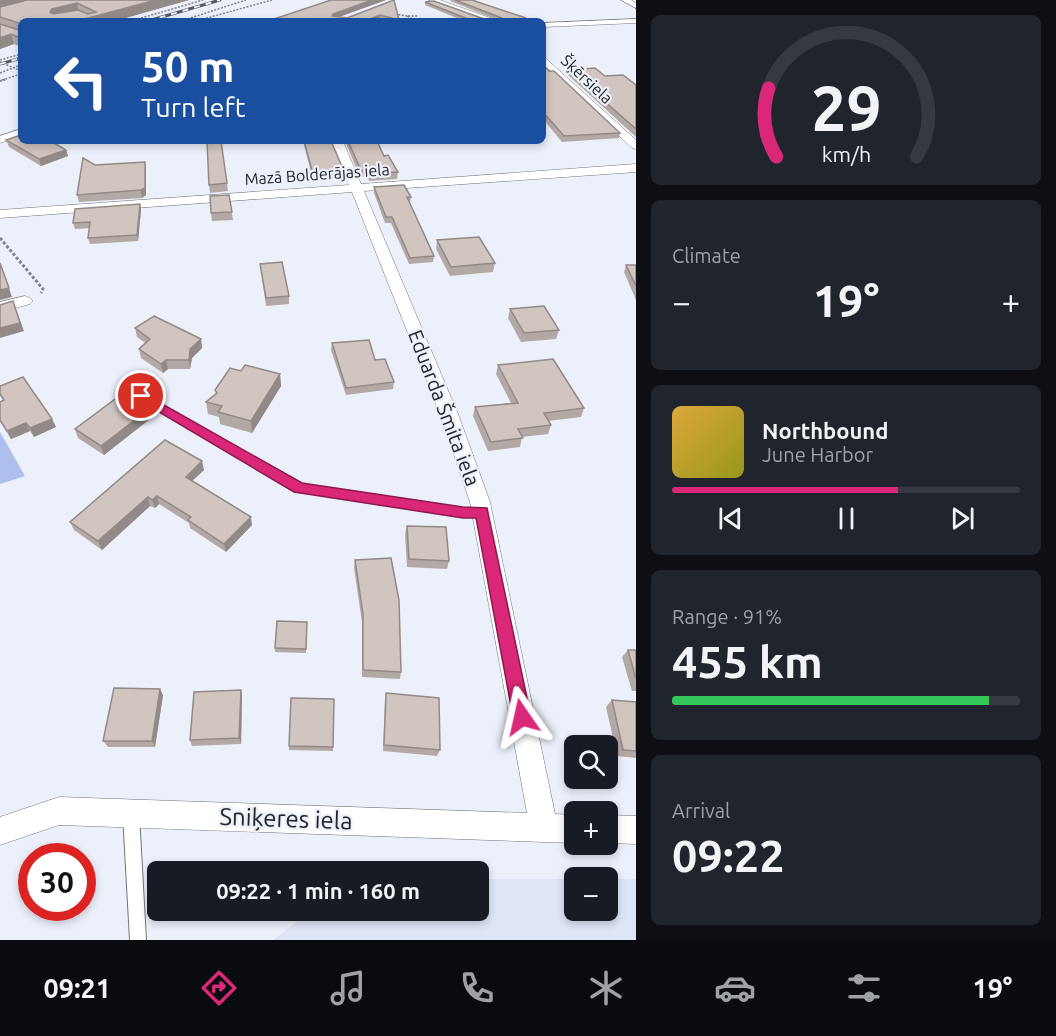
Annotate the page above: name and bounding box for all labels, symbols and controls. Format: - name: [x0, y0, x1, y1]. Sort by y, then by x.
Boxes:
- icon: left: [42, 42, 120, 120]
- text: 50 m: [141, 43, 235, 90]
- street label: Šķērsiela: [558, 50, 617, 107]
- text: 29: [811, 73, 881, 143]
- text: Turn left: [141, 92, 245, 122]
- text: km/h: [821, 142, 871, 166]
- street label: Mazā Bolderājas iela: [244, 160, 390, 188]
- text: Climate: [672, 244, 741, 267]
- text: 19°: [813, 275, 879, 326]
- text: −: [672, 283, 691, 320]
- text: +: [1001, 283, 1020, 320]
- street label: Eduarda Šmita iela: [404, 327, 485, 489]
- pin: [115, 370, 166, 421]
- icon: arrive: [124, 379, 157, 412]
- text: Northbound: [762, 418, 888, 443]
- text: June Harbor: [762, 443, 873, 466]
- icon: previous: [714, 502, 747, 535]
- icon: pause: [830, 502, 863, 535]
- icon: next: [946, 502, 979, 535]
- text: Range · 91%: [672, 605, 782, 628]
- text: 455 km: [672, 636, 823, 687]
- position arrow: [490, 685, 554, 749]
- map controls: [564, 735, 618, 921]
- button: search: [564, 735, 618, 789]
- text: Arrival: [672, 799, 730, 822]
- button: +: [564, 801, 618, 855]
- street label: Sniķeres iela: [219, 803, 353, 834]
- text: 09:22: [672, 830, 785, 881]
- speed limit sign: 30: [18, 843, 96, 921]
- button: −: [564, 867, 618, 921]
- text: 09:22 · 1 min · 160 m: [216, 878, 420, 903]
- icon: directions: [198, 967, 240, 1009]
- icon: music: [327, 967, 369, 1009]
- icon: phone: [456, 967, 498, 1009]
- icon: climate: [585, 967, 627, 1009]
- icon: car: [714, 967, 756, 1009]
- icon: filters: [843, 967, 885, 1009]
- text: 09:21: [44, 973, 111, 1003]
- text: 19°: [972, 973, 1012, 1003]

